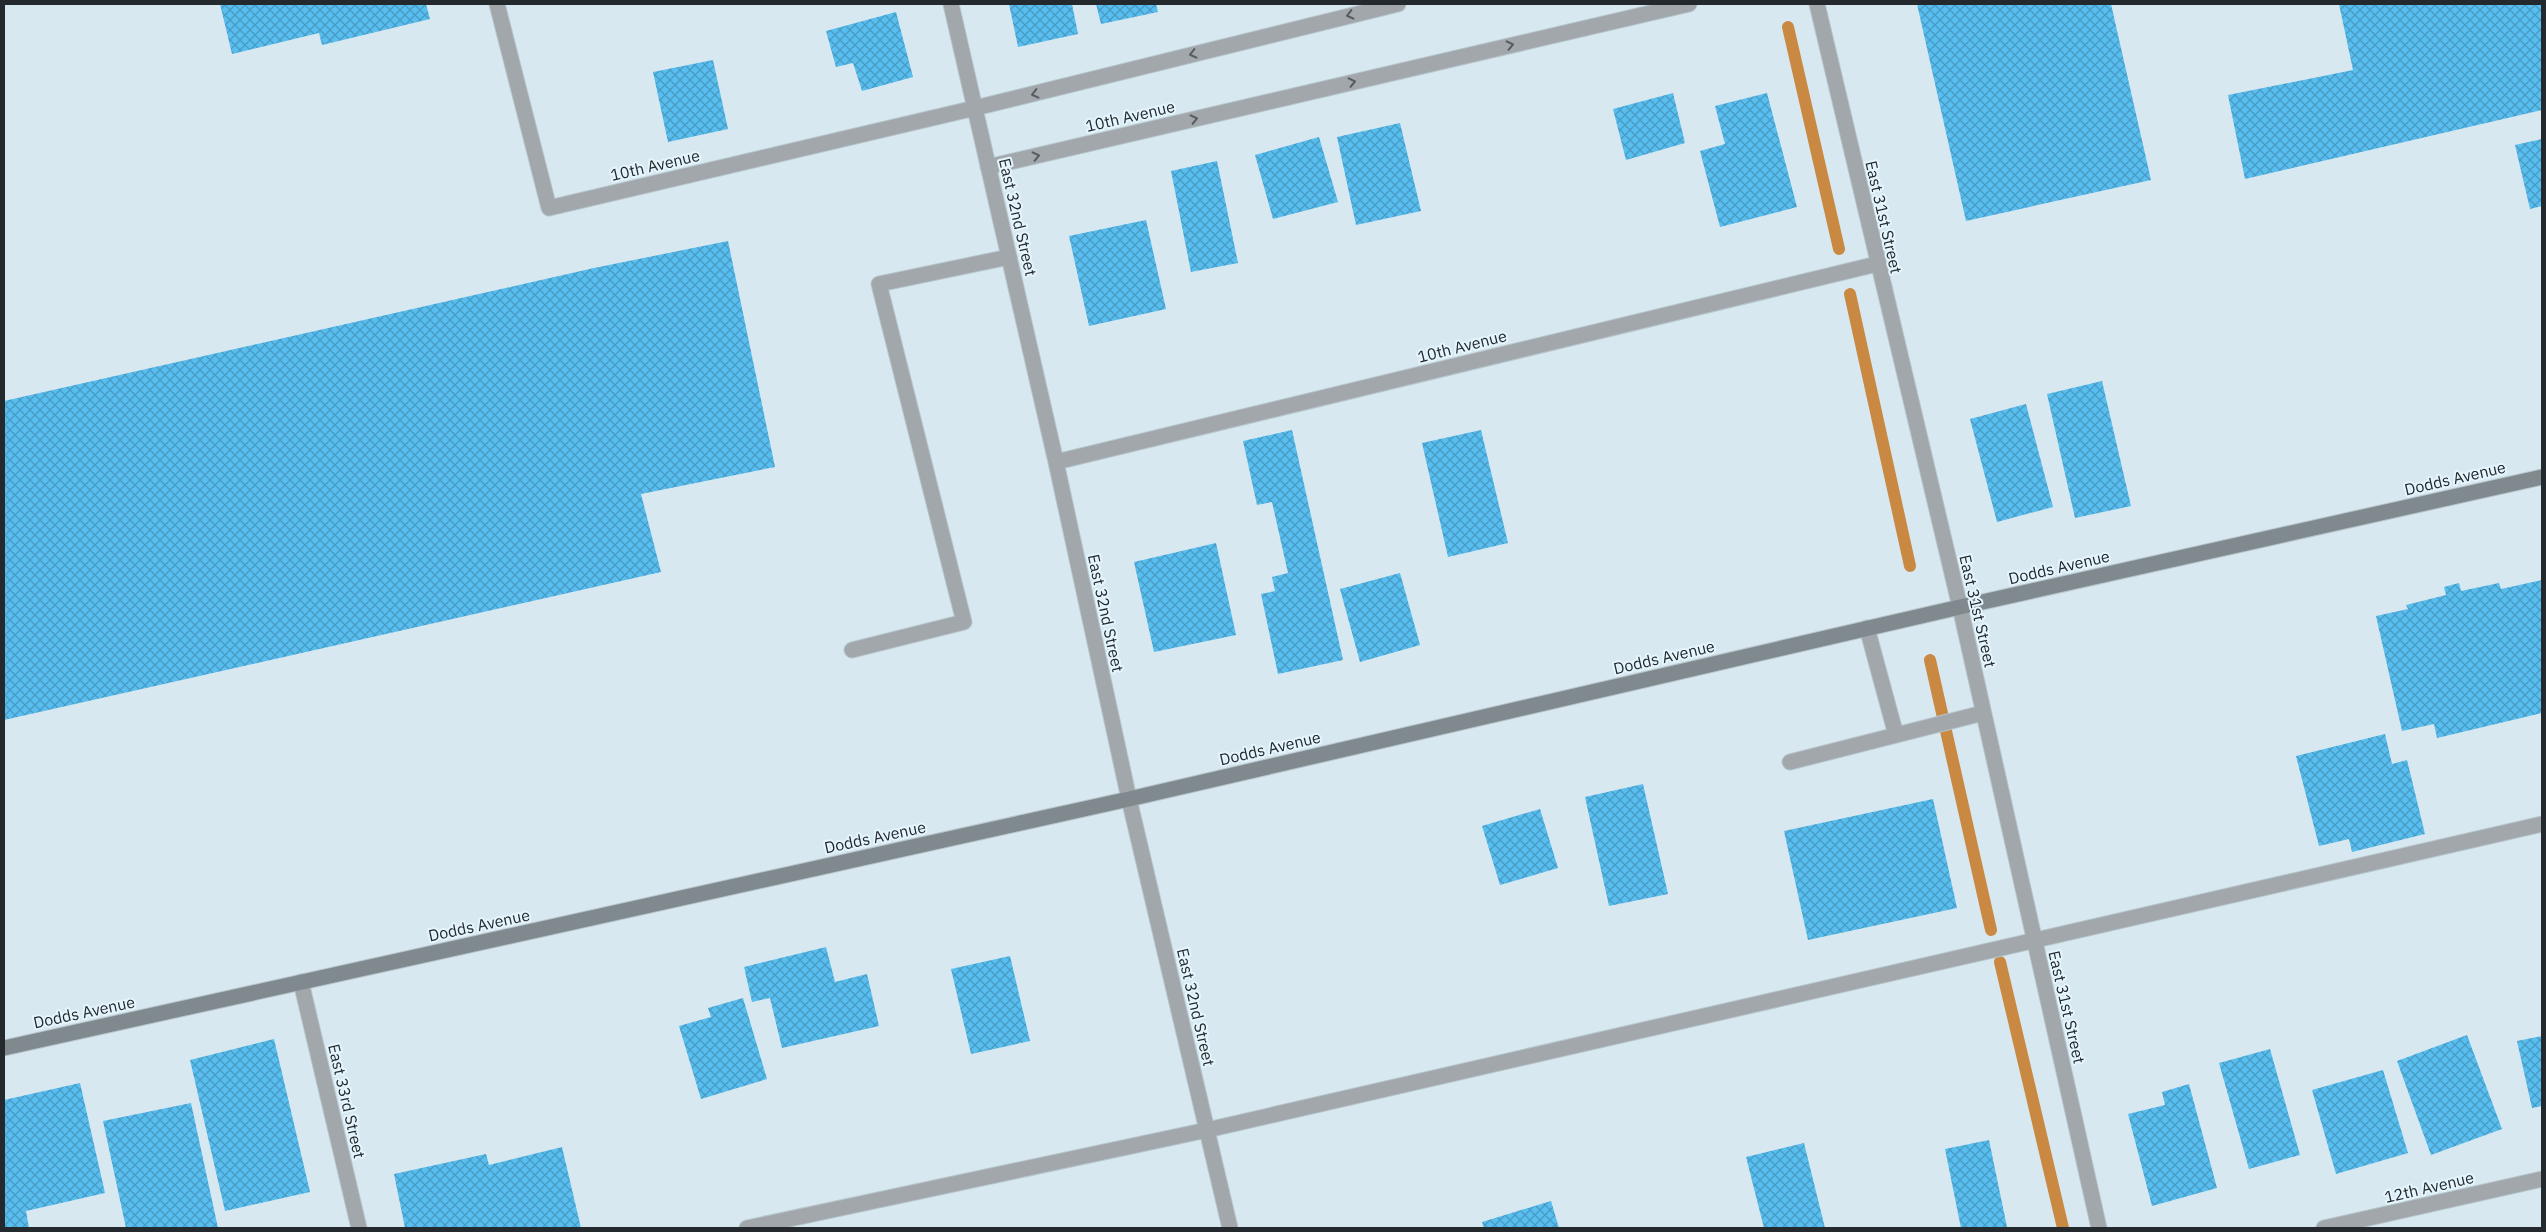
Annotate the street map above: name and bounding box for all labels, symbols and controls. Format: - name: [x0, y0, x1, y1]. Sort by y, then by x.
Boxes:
- one-way arrow: [1347, 10, 1355, 20]
- one-way arrow: [1506, 40, 1515, 51]
- one-way arrow: [1189, 49, 1197, 59]
- one-way arrow: [1348, 77, 1357, 88]
- one-way arrow: [1031, 88, 1039, 98]
- street label: 10th Avenue: [1083, 96, 1177, 136]
- one-way arrow: [1189, 114, 1198, 125]
- street label: 10th Avenue: [608, 145, 702, 185]
- one-way arrow: [1031, 151, 1040, 162]
- street label: East 32nd Street: [995, 156, 1041, 278]
- street label: East 31st Street: [1861, 159, 1907, 275]
- street label: 10th Avenue: [1415, 325, 1509, 367]
- street label: Dodds Avenue: [2402, 457, 2508, 499]
- street label: Dodds Avenue: [2006, 546, 2112, 588]
- street label: East 32nd Street: [1084, 552, 1128, 674]
- street label: East 31st Street: [1955, 553, 2001, 669]
- street label: Dodds Avenue: [1611, 636, 1717, 678]
- street label: Dodds Avenue: [1217, 727, 1323, 769]
- street label: Dodds Avenue: [822, 816, 928, 858]
- street label: Dodds Avenue: [426, 904, 532, 946]
- street label: East 32nd Street: [1173, 946, 1219, 1068]
- street label: East 31st Street: [2044, 949, 2090, 1065]
- street label: Dodds Avenue: [31, 991, 137, 1033]
- street label: East 33rd Street: [324, 1042, 370, 1160]
- street label: 12th Avenue: [2382, 1167, 2476, 1207]

